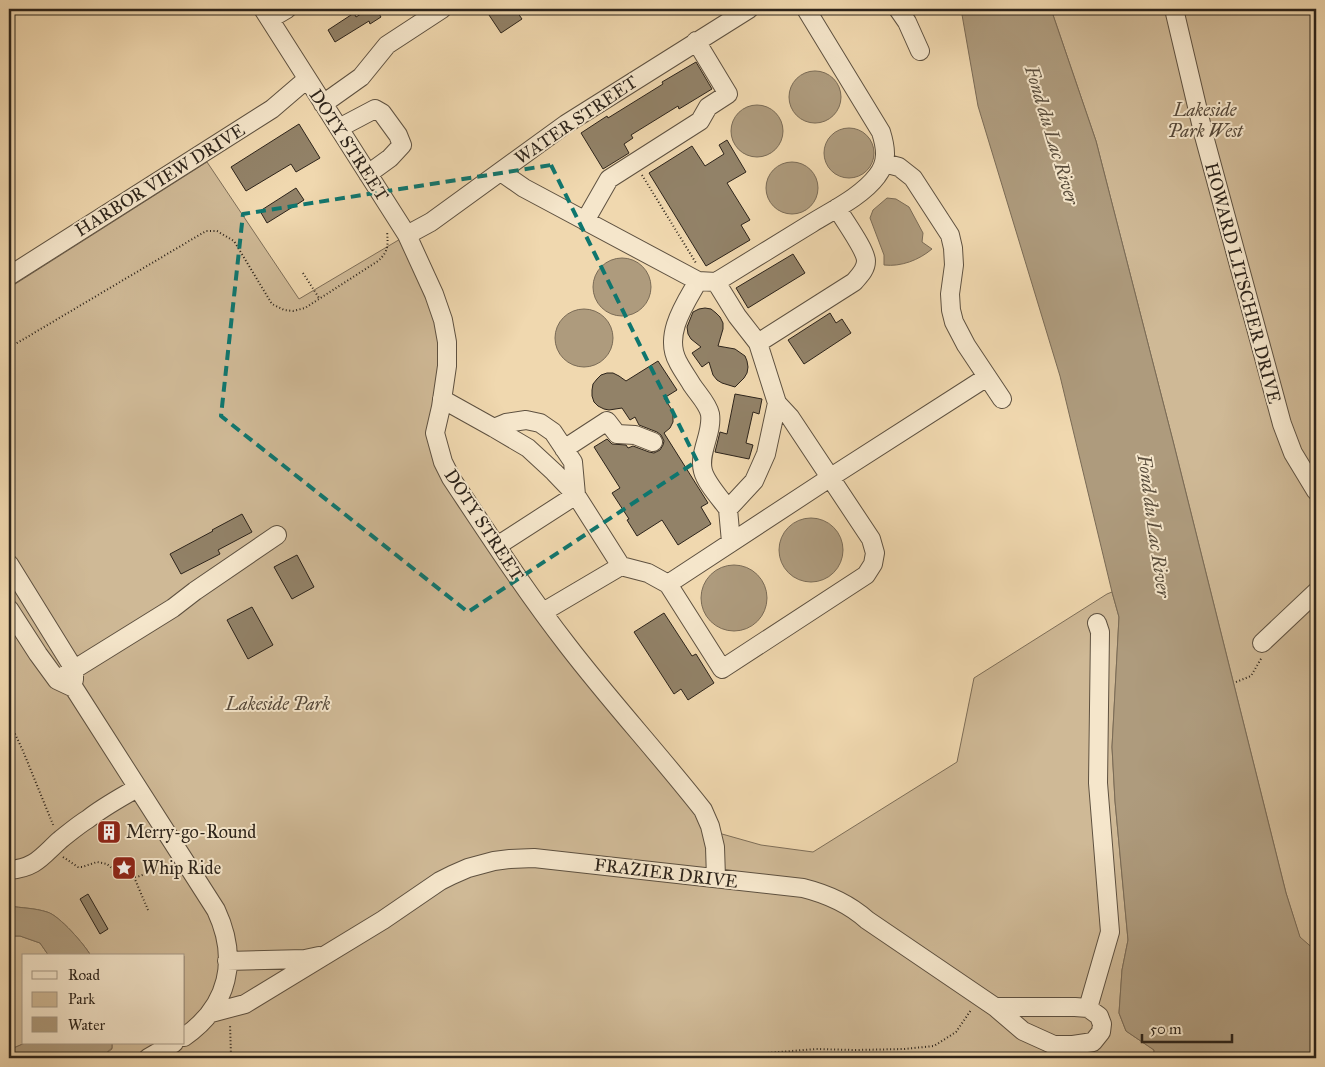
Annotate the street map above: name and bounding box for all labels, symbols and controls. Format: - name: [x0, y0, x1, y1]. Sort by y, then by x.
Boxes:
- water label: Fond du Lac River: [1020, 62, 1084, 208]
- street label: WATER STREET: [510, 71, 642, 169]
- street label: DOTY STREET: [305, 85, 393, 205]
- park label: Lakeside Park West: [1167, 99, 1244, 142]
- street label: HARBOR VIEW DRIVE: [71, 119, 249, 241]
- street label: HOWARD LITSCHER DRIVE: [1200, 160, 1286, 406]
- water label: Fond du Lac River: [1132, 452, 1176, 600]
- street label: DOTY STREET: [440, 465, 528, 585]
- park label: Lakeside Park: [225, 693, 330, 715]
- building icon: Merry-go-Round: [96, 819, 122, 845]
- place label: Merry-go-Round: [126, 821, 256, 844]
- street label: FRAZIER DRIVE: [593, 853, 739, 893]
- place icon: Whip Ride: [111, 855, 137, 881]
- place label: Whip Ride: [142, 857, 221, 879]
- legend: [22, 954, 185, 1044]
- text: Road: [68, 966, 100, 984]
- text: Park: [68, 990, 95, 1008]
- scale bar: [1142, 1012, 1232, 1044]
- text: Water: [68, 1016, 105, 1034]
- text: 50 m: [1150, 1020, 1182, 1038]

